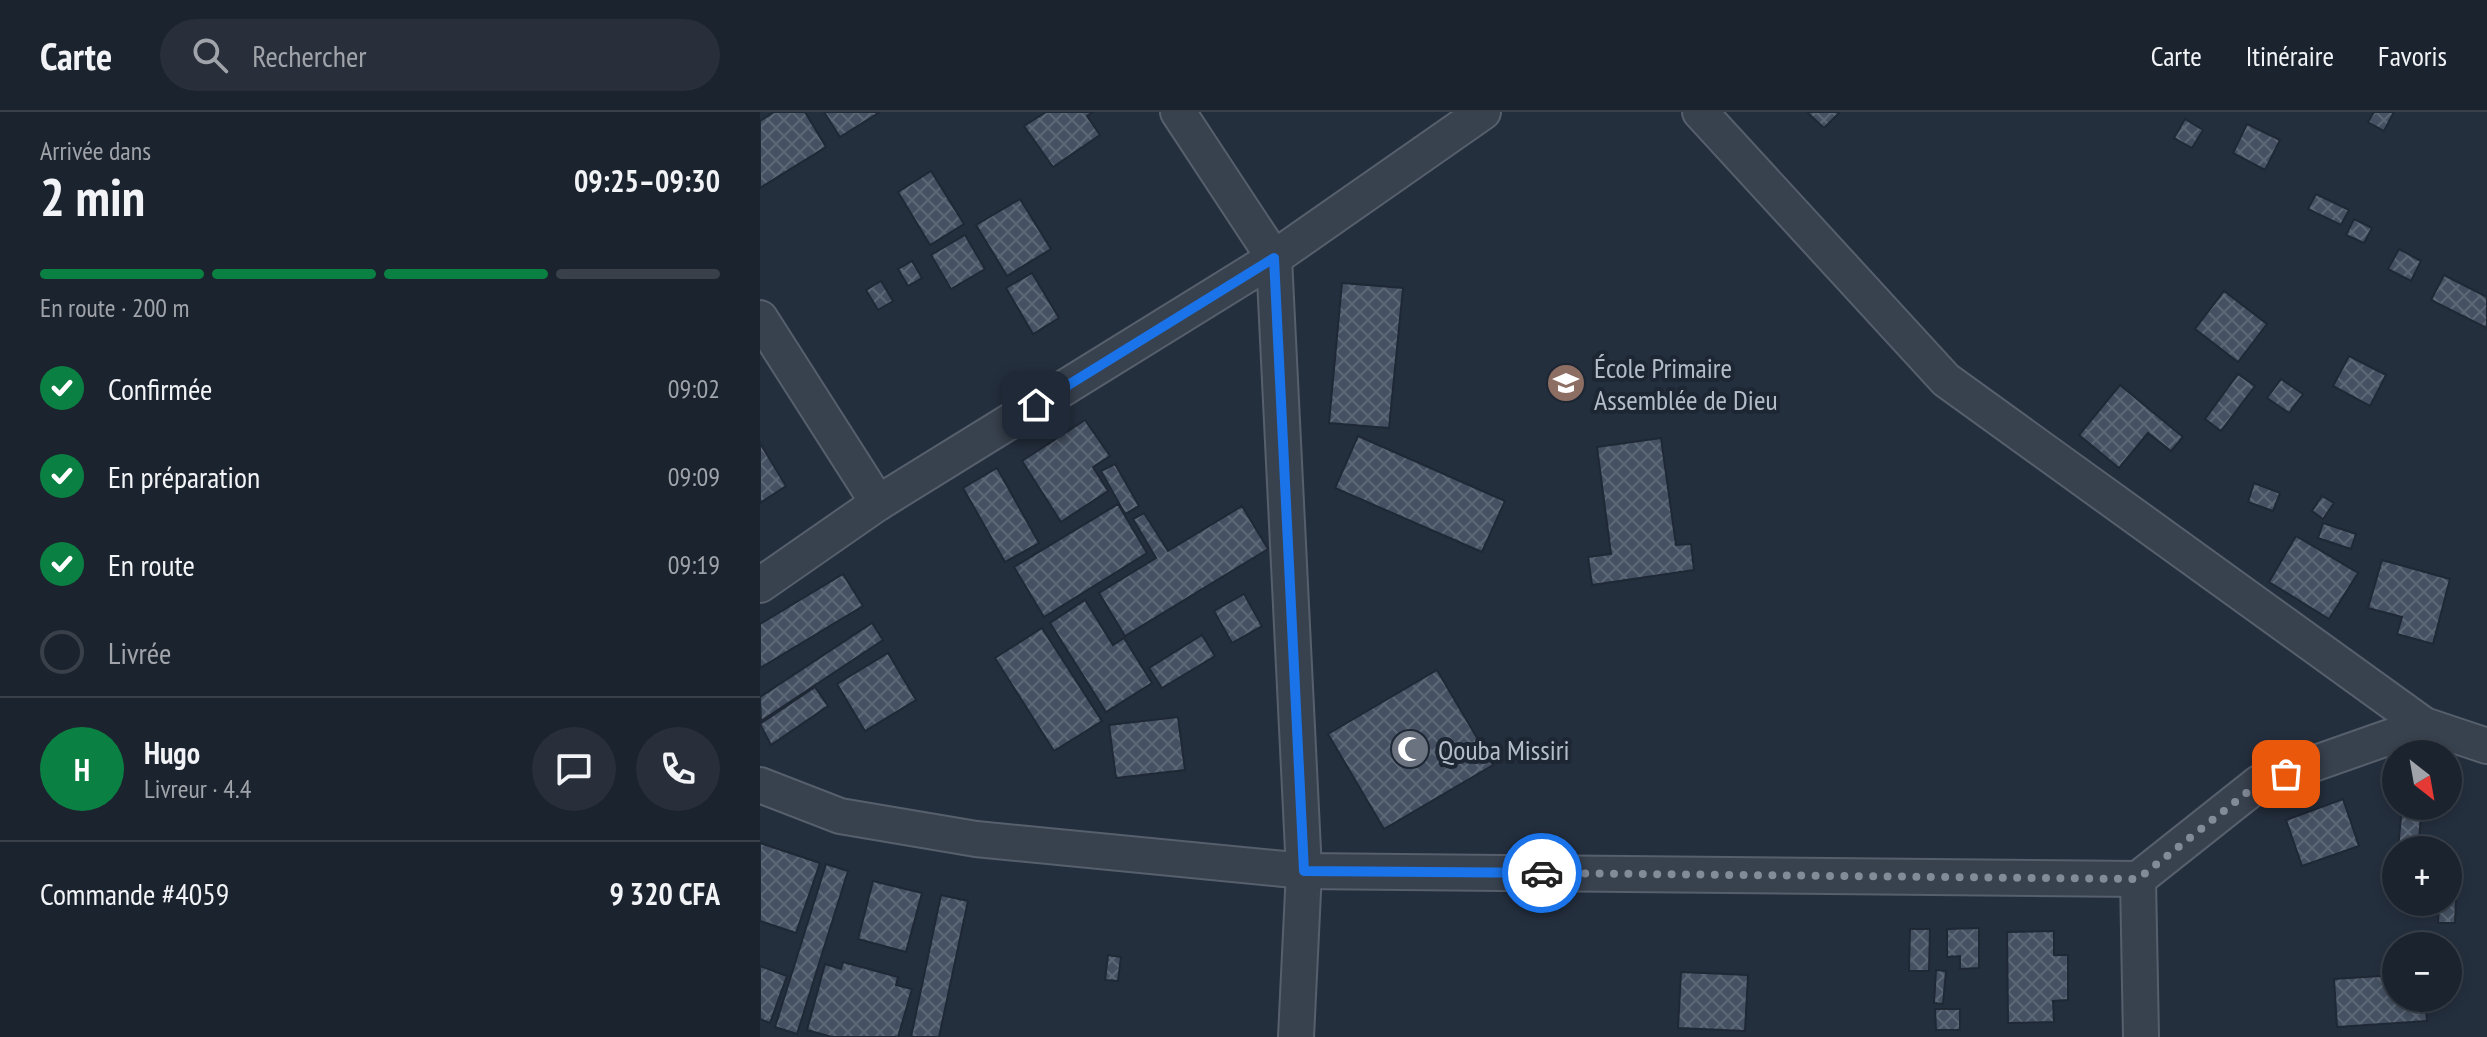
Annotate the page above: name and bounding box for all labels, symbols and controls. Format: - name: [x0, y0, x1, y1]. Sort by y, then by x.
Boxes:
- search box: [160, 19, 720, 91]
- text: Carte: [40, 31, 112, 80]
- icon: search: [188, 33, 232, 77]
- text: Rechercher: [252, 36, 367, 75]
- text: Carte: [2151, 37, 2202, 74]
- text: Itinéraire: [2246, 37, 2334, 74]
- text: Favoris: [2378, 37, 2447, 74]
- text: Arrivée dans: [40, 134, 151, 167]
- text: 09:25–09:30: [574, 161, 720, 200]
- text: 2 min: [40, 163, 145, 230]
- text: En route · 200 m: [40, 291, 190, 324]
- place label: École Primaire Assemblée de Dieu: [1594, 349, 1778, 418]
- school or university icon: École Primaire Assemblée de Dieu: [1545, 362, 1587, 404]
- icon: check: [40, 366, 84, 410]
- text: Confirmée: [108, 369, 212, 408]
- pin: [1002, 371, 1070, 439]
- text: 09:02: [668, 372, 720, 405]
- icon: home: [1014, 383, 1058, 427]
- icon: check: [40, 454, 84, 498]
- text: En préparation: [108, 457, 260, 496]
- text: 09:09: [668, 460, 720, 493]
- icon: check: [40, 542, 84, 586]
- text: En route: [108, 545, 195, 584]
- text: 09:19: [668, 548, 720, 581]
- text: Livrée: [108, 633, 171, 672]
- button: chat: [532, 727, 616, 811]
- button: phone: [636, 727, 720, 811]
- mosque icon: Qouba Missiri: [1389, 728, 1431, 770]
- place label: Qouba Missiri: [1438, 731, 1570, 768]
- text: Hugo: [144, 733, 200, 772]
- pin: [2252, 740, 2320, 808]
- north arrow: [2382, 740, 2462, 820]
- map controls: [2382, 740, 2462, 1012]
- text: H: [74, 750, 90, 789]
- icon: bag: [2264, 752, 2308, 796]
- text: Livreur · 4.4: [144, 772, 251, 805]
- courier: [1502, 833, 1582, 913]
- button: +: [2382, 836, 2462, 916]
- icon: car: [1520, 851, 1564, 895]
- text: Commande #4059: [40, 874, 229, 913]
- text: 9 320 CFA: [609, 874, 720, 913]
- button: −: [2382, 932, 2462, 1012]

